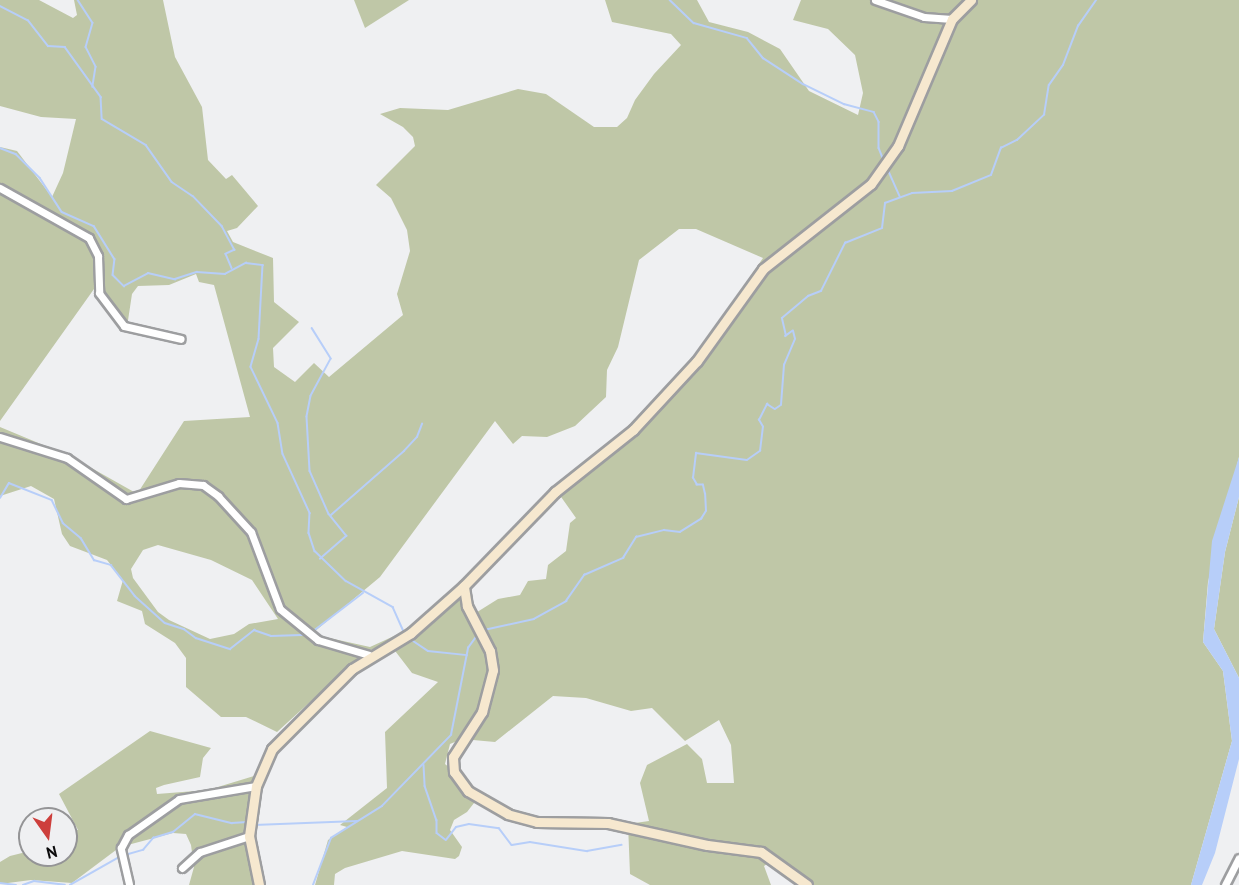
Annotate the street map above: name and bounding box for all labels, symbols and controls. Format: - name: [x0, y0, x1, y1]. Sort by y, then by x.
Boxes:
- north arrow: [18, 807, 78, 867]
- text: N: [44, 842, 59, 863]

